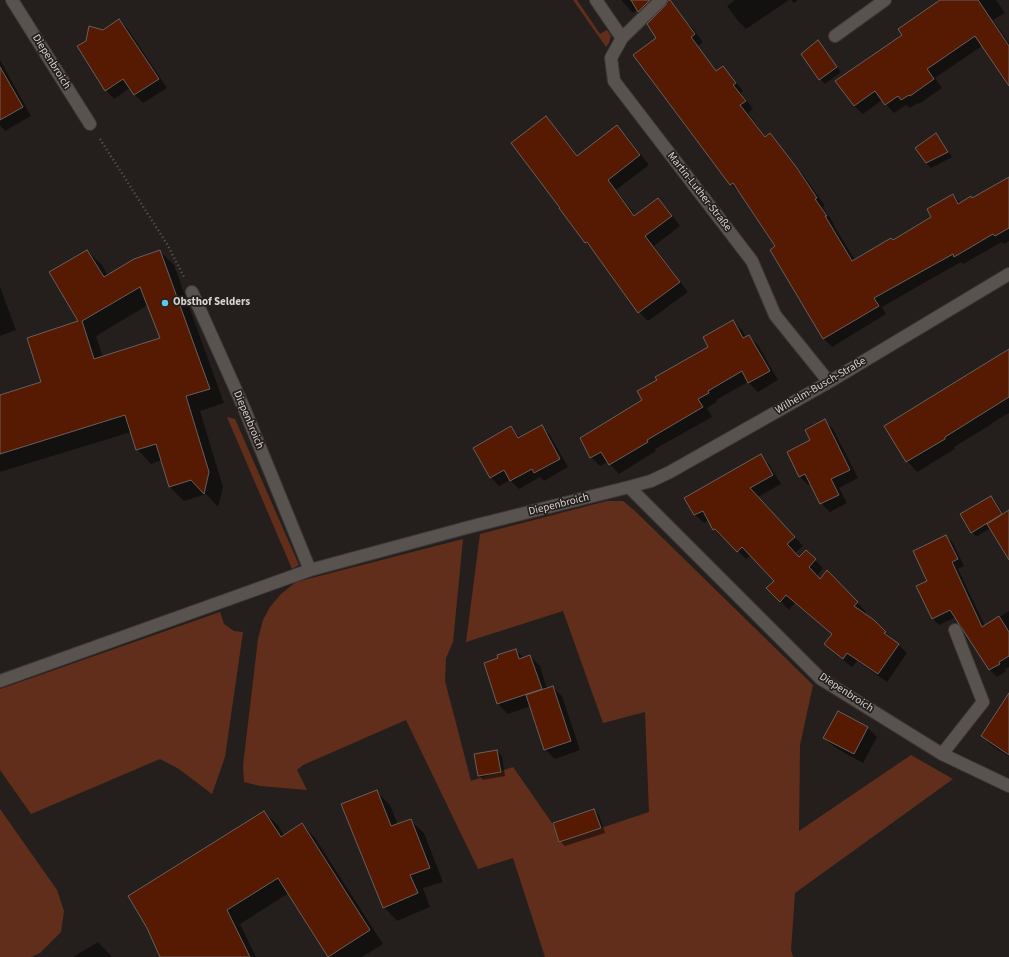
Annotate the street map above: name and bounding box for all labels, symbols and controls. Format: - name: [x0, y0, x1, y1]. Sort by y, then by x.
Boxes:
- street label: Diepenbroich: [29, 32, 73, 92]
- street label: Martin-Luther-Straße: [664, 150, 734, 234]
- place label: Obsthof Selders: [173, 296, 250, 310]
- marker: Obsthof Selders: [160, 298, 170, 308]
- street label: Wilhelm-Busch-Straße: [773, 355, 869, 417]
- street label: Diepenbroich: [230, 389, 266, 451]
- street label: Diepenbroich: [527, 491, 591, 519]
- street label: Diepenbroich: [816, 671, 876, 715]

